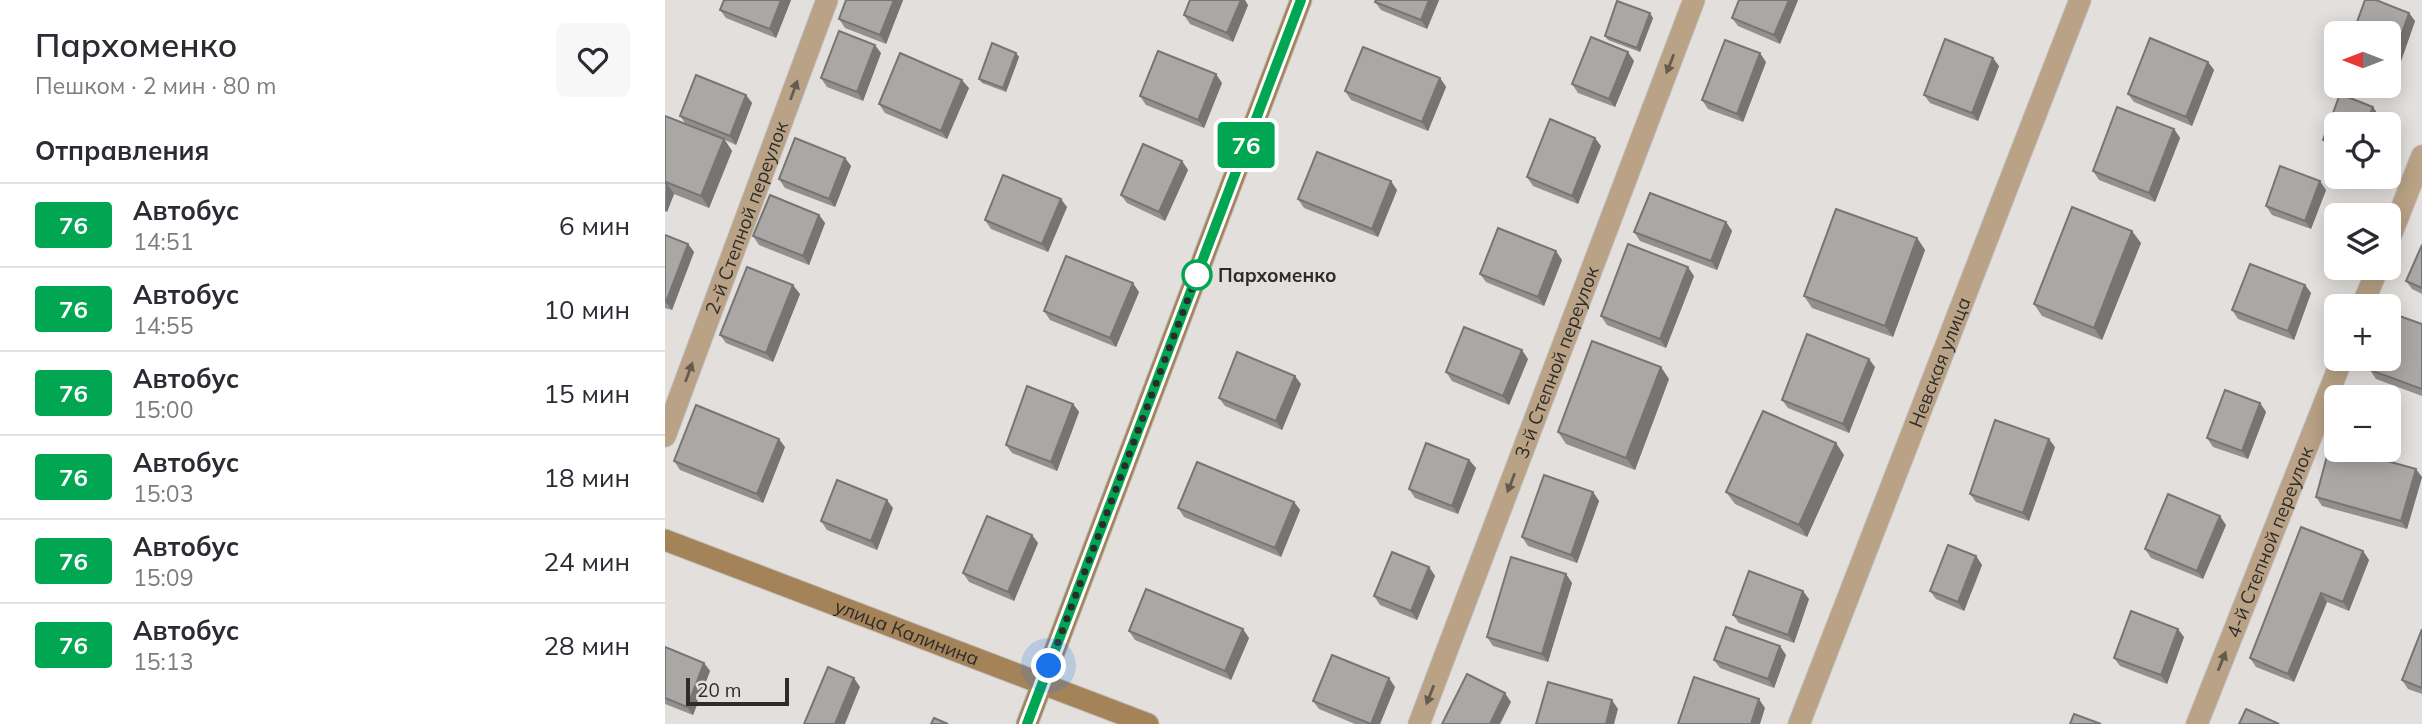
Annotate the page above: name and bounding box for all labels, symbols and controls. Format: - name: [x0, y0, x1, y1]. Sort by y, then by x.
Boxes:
- north arrow: [2324, 21, 2401, 98]
- map controls: [2324, 21, 2401, 462]
- button: heart: [556, 23, 630, 97]
- text: Пархоменко: [35, 24, 237, 65]
- one-way arrow: [1664, 53, 1675, 74]
- text: Пешком · 2 мин · 80 m: [35, 71, 277, 100]
- one-way arrow: [789, 80, 800, 101]
- button: locate: [2324, 112, 2401, 189]
- street label: 2-й Степной переулок: [699, 117, 793, 317]
- line badge: 76: [1215, 122, 1277, 168]
- text: 76: [1232, 130, 1260, 160]
- text: Отправления: [35, 134, 209, 167]
- text: Автобус: [133, 194, 239, 227]
- button: layers: [2324, 203, 2401, 280]
- text: 6 мин: [559, 209, 630, 242]
- text: 76: [59, 210, 88, 240]
- text: 14:51: [133, 227, 193, 256]
- marker: Пархоменко: [1182, 260, 1212, 290]
- street label: 3-й Степной переулок: [1509, 262, 1604, 462]
- place label: Пархоменко: [1218, 263, 1337, 287]
- text: Автобус: [133, 278, 239, 311]
- text: 10 мин: [543, 293, 630, 326]
- text: 76: [59, 294, 88, 324]
- street label: Невская улица: [1903, 294, 1976, 431]
- button: +: [2324, 294, 2401, 371]
- text: 14:55: [133, 311, 193, 340]
- text: Автобус: [133, 362, 239, 395]
- one-way arrow: [684, 362, 695, 383]
- text: 15 мин: [543, 377, 630, 410]
- text: 76: [59, 378, 88, 408]
- button: −: [2324, 385, 2401, 462]
- text: 15:00: [133, 395, 193, 424]
- street label: 4-й Степной переулок: [2221, 442, 2318, 641]
- text: Автобус: [133, 446, 239, 479]
- text: 18 мин: [543, 461, 630, 494]
- text: 76: [59, 462, 88, 492]
- one-way arrow: [1505, 472, 1516, 493]
- text: 15:03: [133, 479, 193, 508]
- text: Автобус: [133, 530, 239, 563]
- text: 24 мин: [543, 545, 630, 578]
- text: 76: [59, 546, 88, 576]
- text: 15:09: [133, 563, 193, 592]
- street label: улица Калинина: [831, 594, 983, 671]
- text: Автобус: [133, 614, 239, 647]
- text: 28 мин: [543, 629, 630, 662]
- text: 76: [59, 630, 88, 660]
- text: 15:13: [133, 647, 193, 676]
- your location: [1031, 648, 1066, 683]
- one-way arrow: [2217, 650, 2228, 671]
- scale bar: [686, 675, 789, 707]
- text: 20 m: [697, 678, 741, 702]
- one-way arrow: [1425, 685, 1436, 706]

